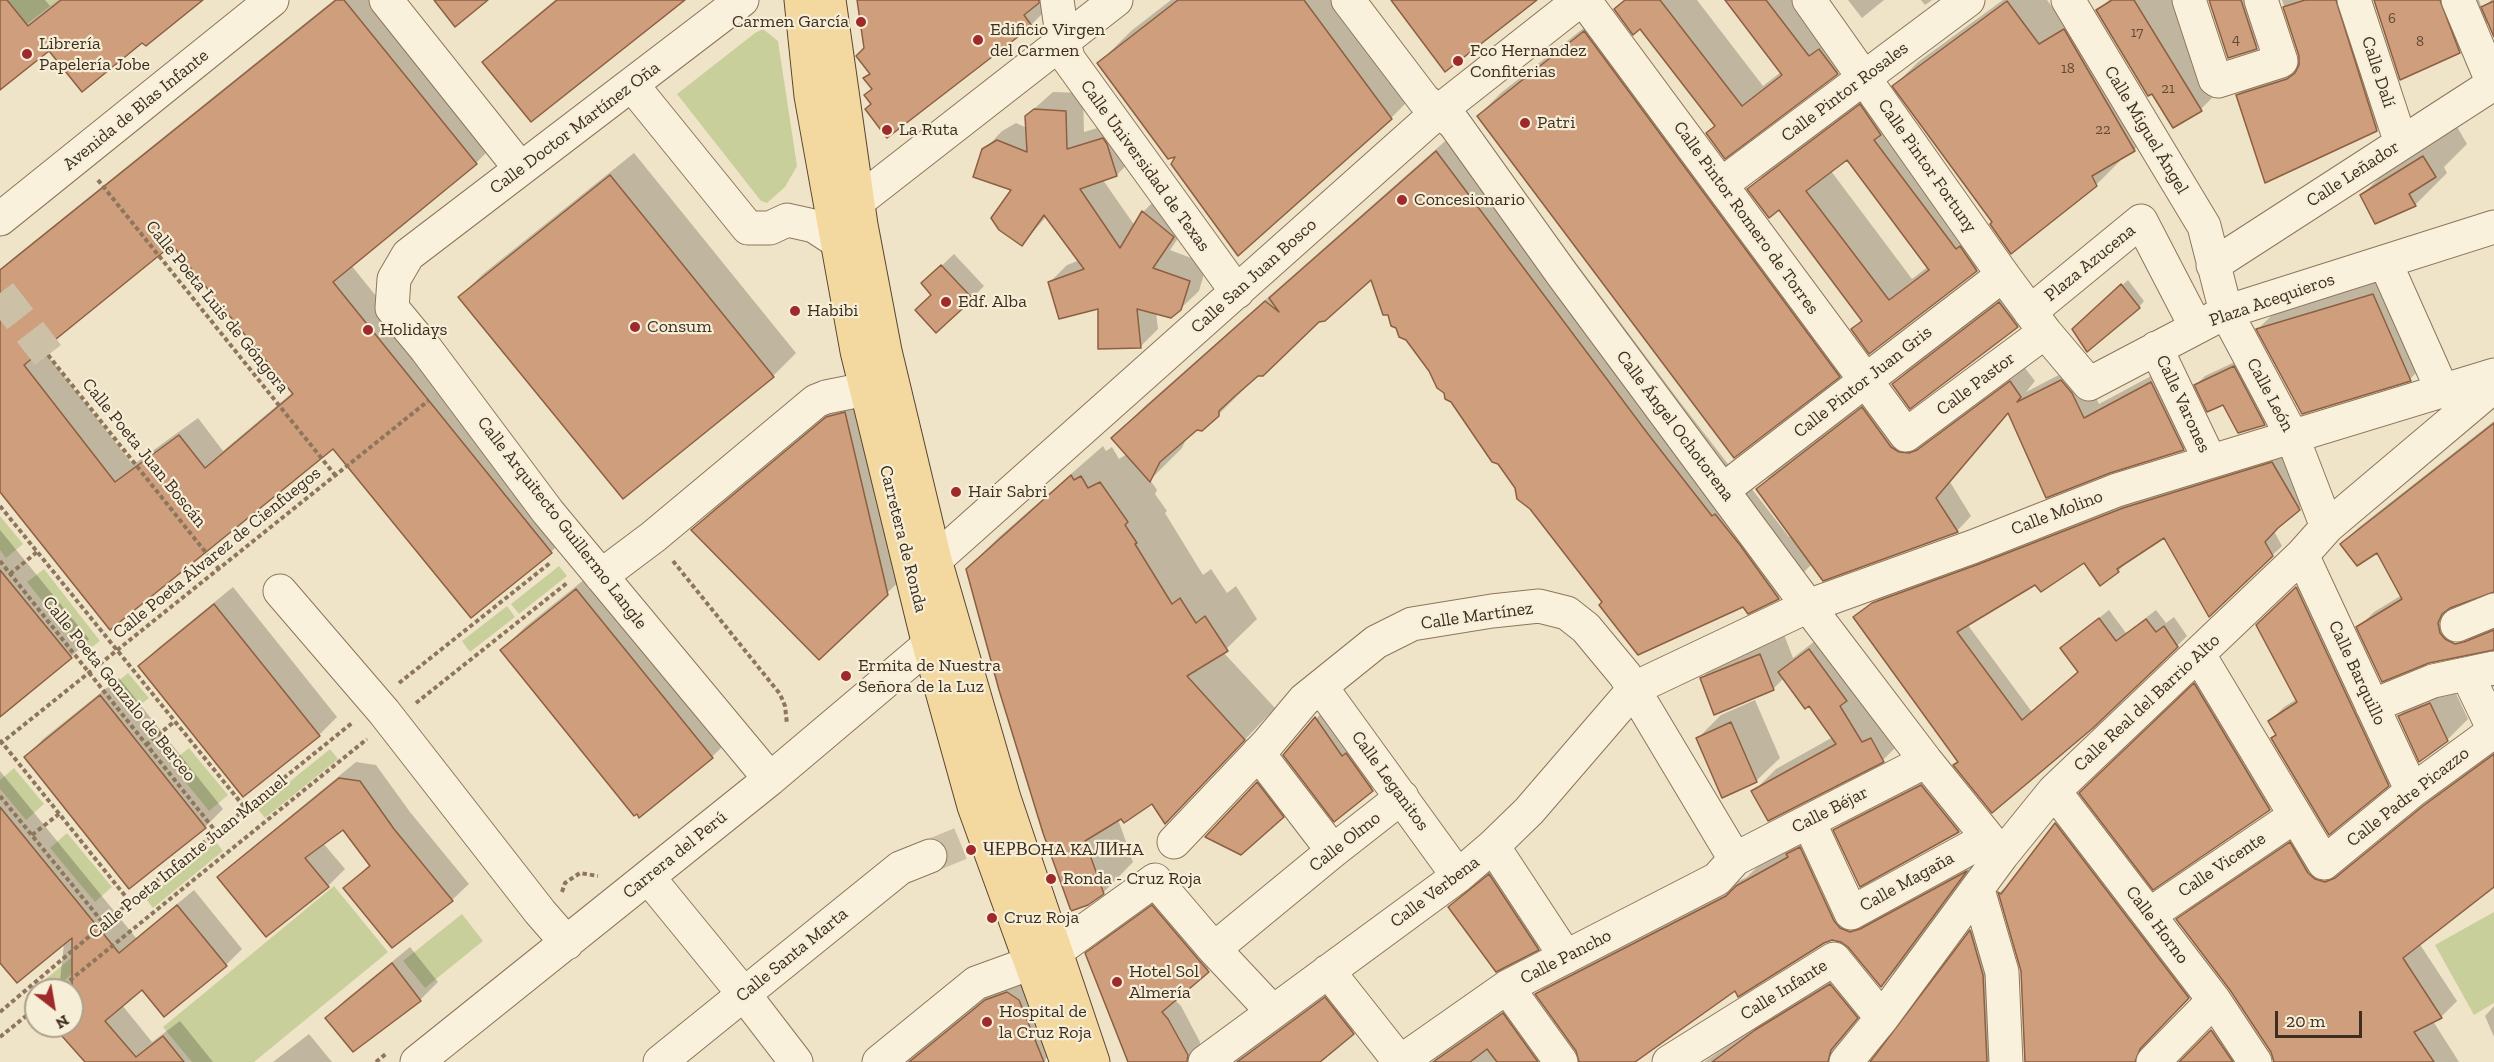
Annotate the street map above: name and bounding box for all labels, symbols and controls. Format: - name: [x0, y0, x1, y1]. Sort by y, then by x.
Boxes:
- house number: 6: [2388, 10, 2396, 28]
- place label: Carmen García: [732, 11, 849, 33]
- marker: Carmen García: [854, 15, 868, 29]
- place label: Edificio Virgen del Carmen: [990, 19, 1105, 62]
- house number: 17: [2131, 24, 2143, 42]
- house number: 4: [2232, 31, 2240, 49]
- place label: Librería Papelería Jobe: [39, 33, 150, 76]
- marker: Edificio Virgen del Carmen: [971, 33, 985, 47]
- house number: 8: [2416, 33, 2424, 51]
- street label: Calle Dalí: [2356, 34, 2400, 110]
- street label: Calle Pintor Rosales: [1777, 37, 1913, 147]
- place label: Fco Hernandez Confiterias: [1470, 40, 1587, 82]
- street label: Avenida de Blas Infante: [59, 45, 213, 175]
- marker: Librería Papelería Jobe: [20, 47, 34, 61]
- marker: Fco Hernandez Confiterias: [1451, 54, 1465, 68]
- street label: Calle Doctor Martínez Oña: [486, 57, 664, 199]
- house number: 18: [2061, 60, 2075, 78]
- street label: Calle Miguel Ángel: [2099, 62, 2193, 198]
- street label: Calle Universidad de Texas: [1075, 76, 1215, 256]
- house number: 21: [2161, 80, 2175, 98]
- street label: Calle Pintor Fortuny: [1873, 95, 1981, 237]
- place label: Patri: [1537, 112, 1575, 134]
- marker: Patri: [1518, 116, 1532, 130]
- street label: Calle Pintor Romero de Torres: [1669, 117, 1823, 319]
- place label: La Ruta: [899, 119, 958, 141]
- house number: 22: [2095, 121, 2111, 139]
- marker: La Ruta: [880, 123, 894, 137]
- street label: Calle Leñador: [2303, 136, 2403, 212]
- place label: Concesionario: [1414, 189, 1525, 211]
- marker: Concesionario: [1395, 193, 1409, 207]
- street label: Calle San Juan Bosco: [1187, 214, 1321, 338]
- street label: Calle Poeta Luis de Góngora: [141, 216, 293, 398]
- street label: Plaza Azucena: [2040, 220, 2140, 306]
- street label: Plaza Acequieros: [2207, 268, 2337, 332]
- place label: Edf. Alba: [958, 291, 1027, 313]
- marker: Edf. Alba: [939, 295, 953, 309]
- place label: Habibi: [807, 300, 858, 322]
- marker: Habibi: [788, 304, 802, 318]
- place label: Consum: [647, 316, 712, 338]
- place label: Holidays: [380, 319, 447, 341]
- marker: Consum: [628, 320, 642, 334]
- street label: Calle Pintor Juan Gris: [1790, 321, 1936, 443]
- marker: Holidays: [361, 323, 375, 337]
- street label: Calle Ángel Ochotorena: [1611, 346, 1739, 506]
- street label: Calle Pastor: [1932, 347, 2020, 421]
- street label: Calle Varones: [2151, 352, 2215, 456]
- street label: Calle León: [2242, 354, 2298, 436]
- street label: Calle Poeta Juan Boscán: [77, 374, 211, 532]
- street label: Calle Arquitecto Guillermo Langle: [472, 412, 652, 634]
- street label: Calle Poeta Álvarez de Cienfuegos: [109, 462, 325, 644]
- street label: Carretera de Ronda: [874, 463, 932, 615]
- place label: Hair Sabri: [968, 481, 1047, 503]
- marker: Hair Sabri: [949, 485, 963, 499]
- street label: Calle Molino: [2008, 486, 2106, 540]
- street label: Calle Poeta Gonzalo de Berceo: [38, 592, 200, 786]
- street label: Calle Martínez: [1419, 597, 1535, 635]
- street label: Calle Barquillo: [2323, 617, 2391, 729]
- street label: Calle Real del Barrio Alto: [2069, 630, 2225, 776]
- place label: Ermita de Nuestra Señora de la Luz: [858, 655, 1001, 698]
- marker: Ermita de Nuestra Señora de la Luz: [839, 669, 853, 683]
- street label: Calle Leganitos: [1346, 727, 1434, 835]
- street label: Calle Padre Picazzo: [2342, 742, 2474, 852]
- street label: Calle Poeta Infante Juan Manuel: [85, 770, 291, 944]
- street label: Calle Béjar: [1788, 782, 1872, 838]
- street label: Carrera del Perú: [619, 806, 731, 904]
- street label: Calle Olmo: [1305, 807, 1385, 877]
- street label: Calle Vicente: [2174, 828, 2270, 902]
- place label: ЧЕРВOHA KAЛИHA: [983, 839, 1144, 861]
- marker: ЧЕРВOHA KAЛИHA: [964, 843, 978, 857]
- street label: Calle Magaña: [1856, 847, 1958, 917]
- street label: Calle Verbena: [1386, 851, 1484, 933]
- place label: Ronda - Cruz Roja: [1063, 868, 1202, 890]
- marker: Ronda - Cruz Roja: [1044, 872, 1058, 886]
- street label: Calle Horno: [2121, 882, 2193, 968]
- street label: Calle Santa Marta: [732, 903, 852, 1007]
- place label: Cruz Roja: [1004, 907, 1079, 929]
- marker: Cruz Roja: [985, 911, 999, 925]
- street label: Calle Pancho: [1517, 925, 1615, 989]
- street label: Calle Infante: [1737, 955, 1831, 1025]
- place label: Hotel Sol Almería: [1129, 961, 1199, 1004]
- marker: Hotel Sol Almería: [1110, 975, 1124, 989]
- north arrow: [24, 978, 84, 1038]
- scale bar: [2278, 999, 2365, 1037]
- place label: Hospital de la Cruz Roja: [999, 1001, 1092, 1044]
- text: 20 m: [2286, 1010, 2325, 1032]
- text: N: [52, 1011, 73, 1033]
- marker: Hospital de la Cruz Roja: [980, 1015, 994, 1029]

